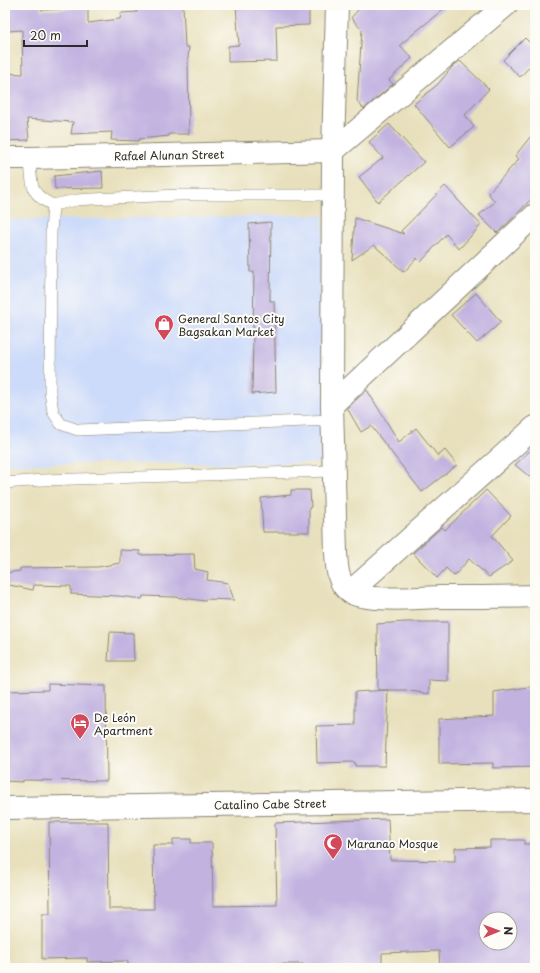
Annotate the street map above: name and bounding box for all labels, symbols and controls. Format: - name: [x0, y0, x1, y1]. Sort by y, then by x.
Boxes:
- scale bar: [24, 22, 87, 48]
- text: 20 m: [30, 26, 61, 44]
- street label: Rafael Alunan Street: [114, 146, 225, 164]
- place label: General Santos City Bagsakan Market: [178, 310, 285, 340]
- shop icon: General Santos City Bagsakan Market: [153, 313, 175, 341]
- place label: De León Apartment: [94, 709, 153, 739]
- hotel icon: De León Apartment: [69, 712, 91, 740]
- street label: Catalino Cabe Street: [214, 795, 327, 813]
- mosque icon: Maranao Mosque: [322, 832, 344, 860]
- place label: Maranao Mosque: [347, 835, 439, 852]
- north arrow: [478, 911, 518, 951]
- text: N: [500, 926, 517, 936]

